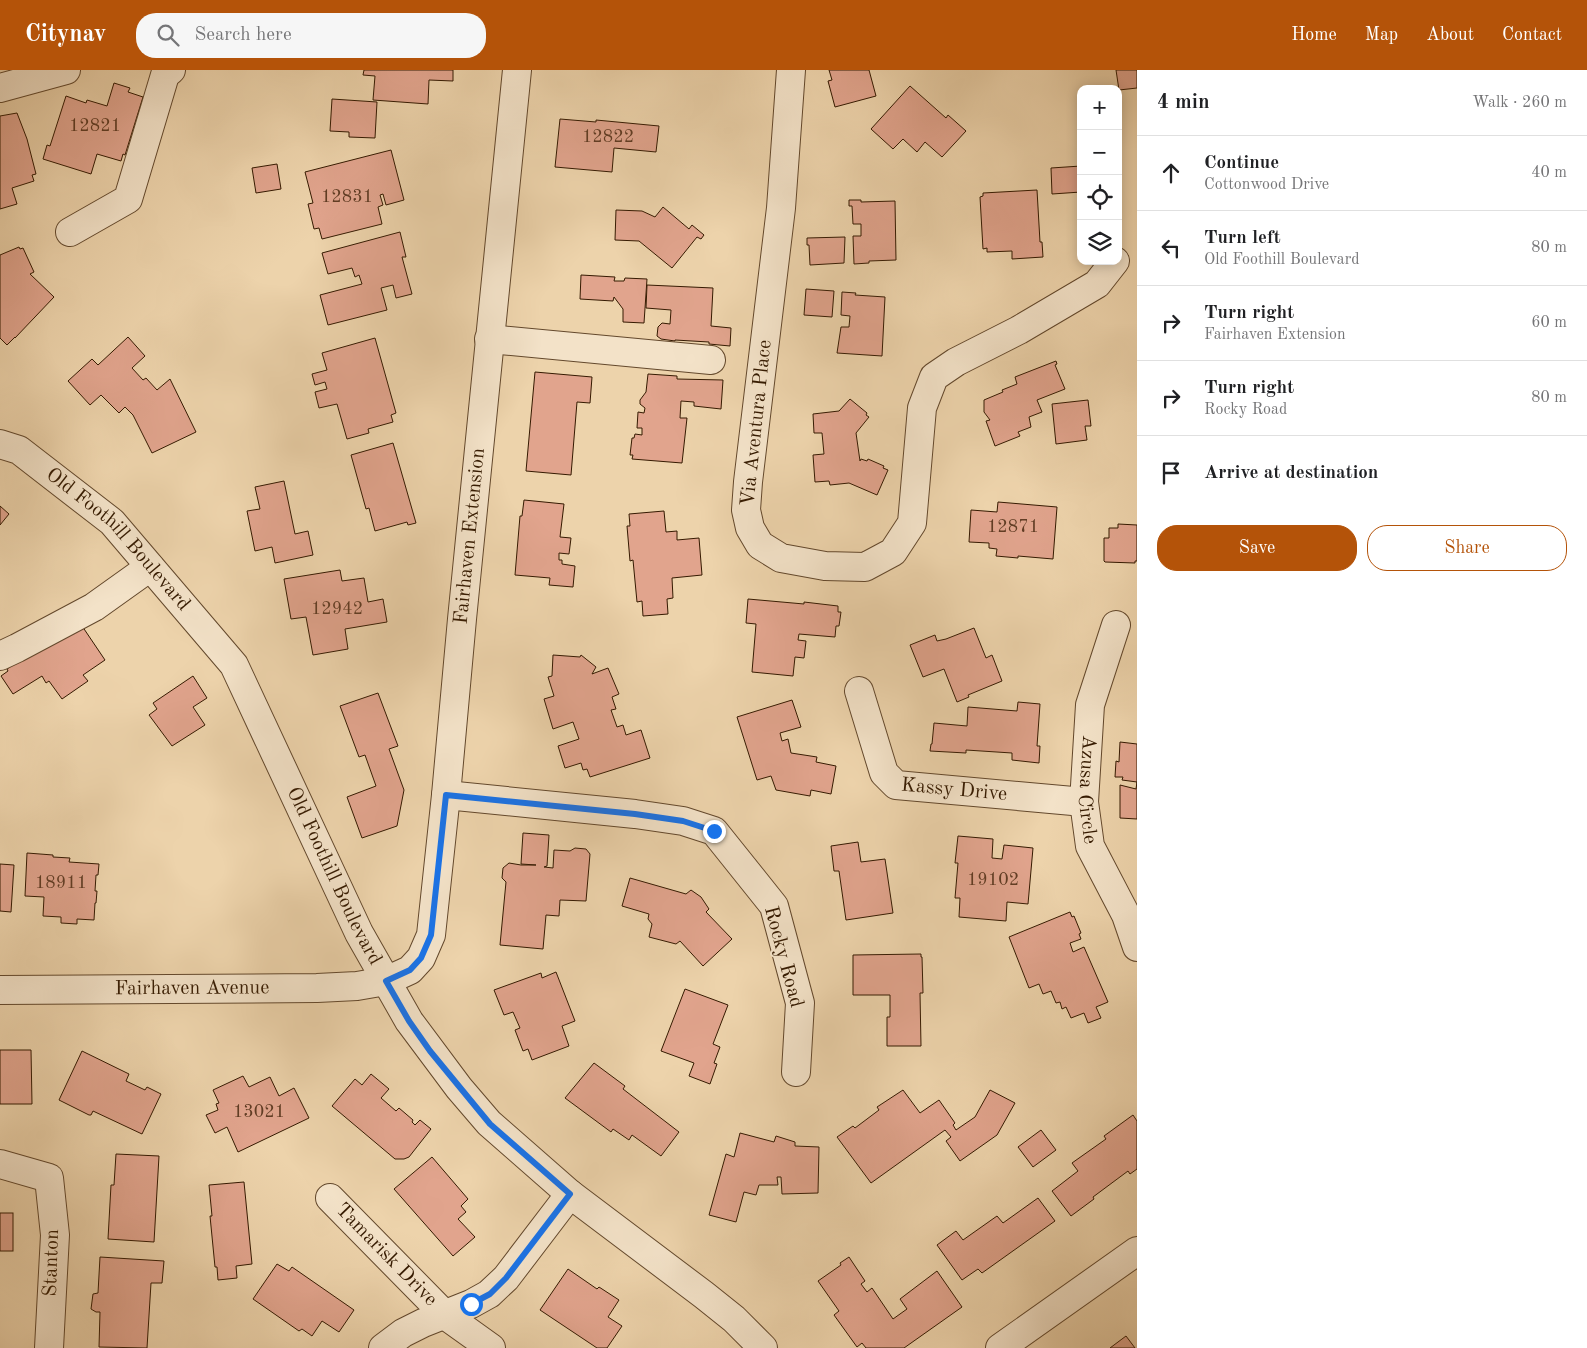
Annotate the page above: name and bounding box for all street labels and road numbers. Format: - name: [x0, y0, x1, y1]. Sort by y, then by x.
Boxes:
- street label: Via Aventura Place: [738, 339, 776, 507]
- street label: Fairhaven Extension: [452, 447, 489, 625]
- street label: Old Foothill Boulevard: [42, 465, 193, 615]
- street label: Azusa Circle: [1074, 735, 1100, 845]
- street label: Kassy Drive: [900, 775, 1008, 805]
- street label: Old Foothill Boulevard: [282, 784, 385, 968]
- street label: Rocky Road: [760, 904, 806, 1010]
- street label: Fairhaven Avenue: [115, 978, 269, 999]
- street label: Tamarisk Drive: [332, 1200, 441, 1310]
- street label: Stanton: [41, 1229, 63, 1297]

